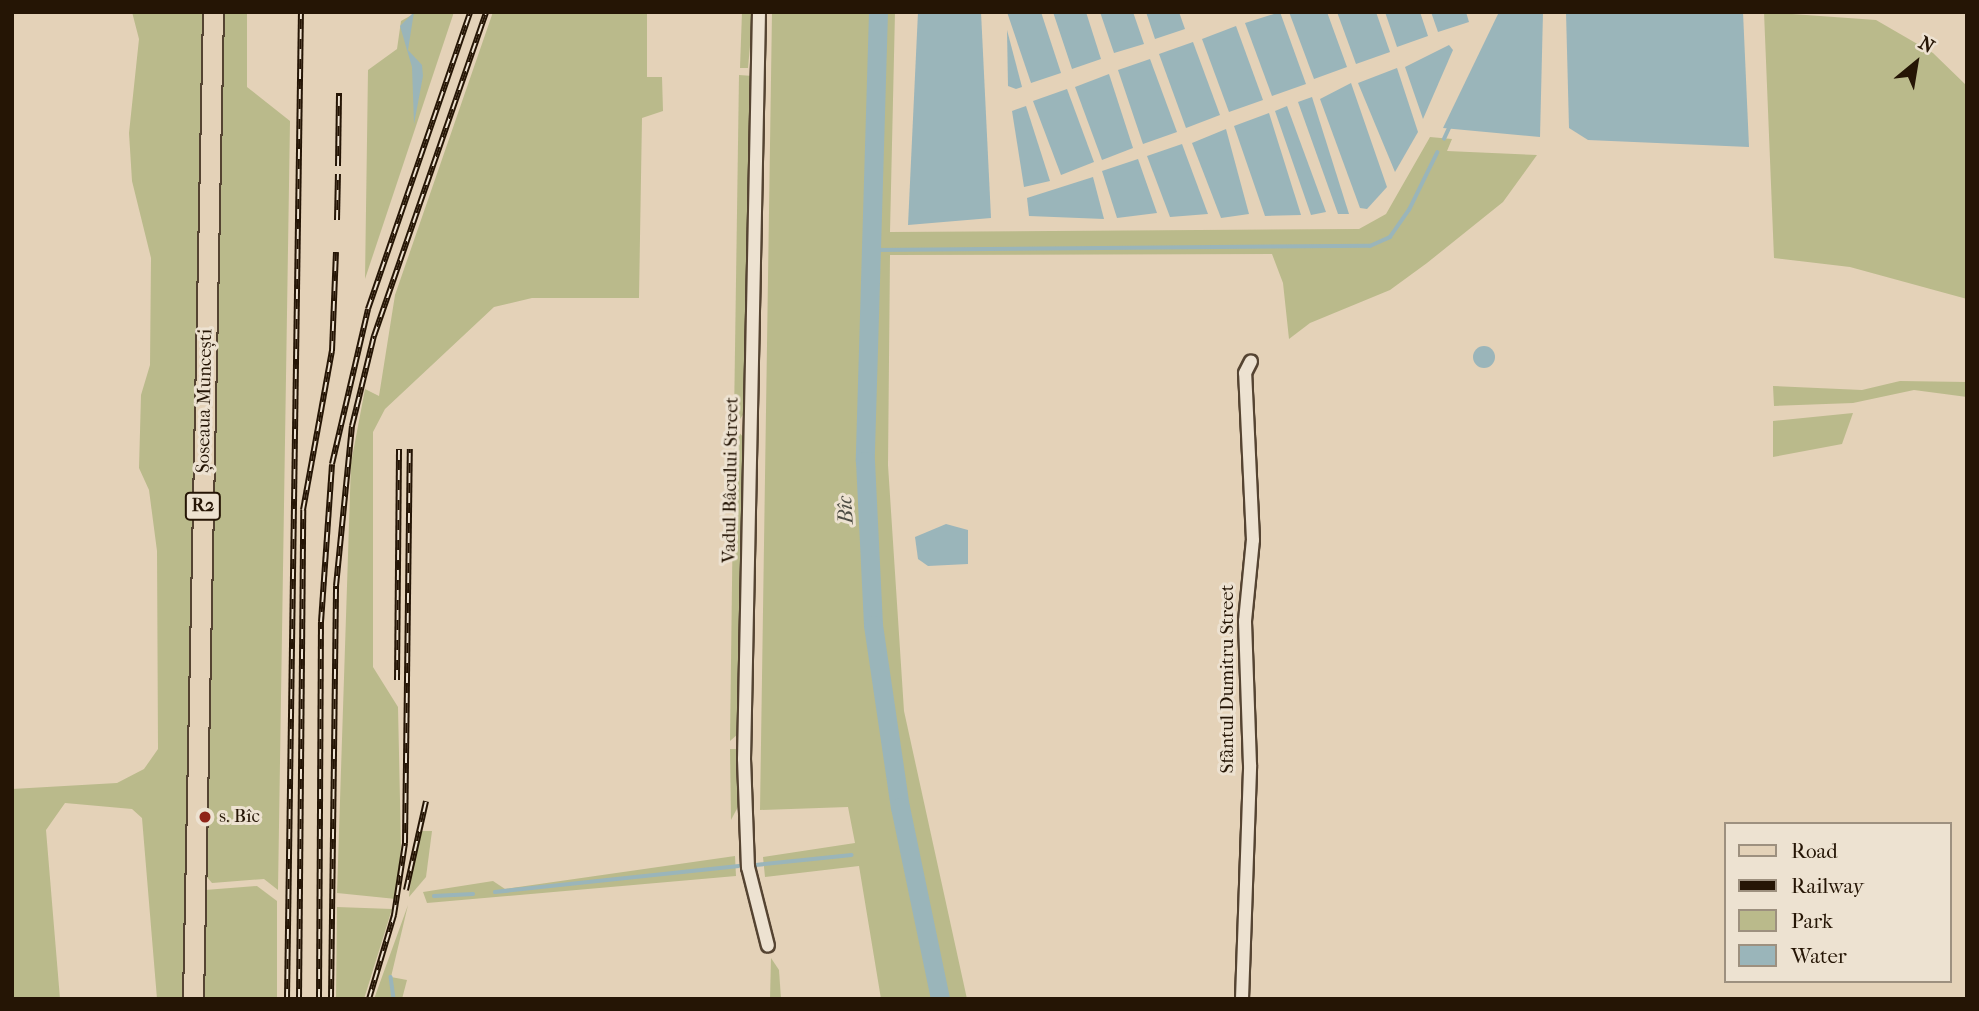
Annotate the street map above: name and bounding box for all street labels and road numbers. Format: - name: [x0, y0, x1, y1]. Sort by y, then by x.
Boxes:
- street label: Șoseaua Muncești: [192, 329, 218, 473]
- street label: Vadul Bâcului Street: [718, 397, 744, 563]
- road number: R2: [184, 492, 222, 520]
- street label: Sfântul Dumitru Street: [1217, 584, 1239, 774]

